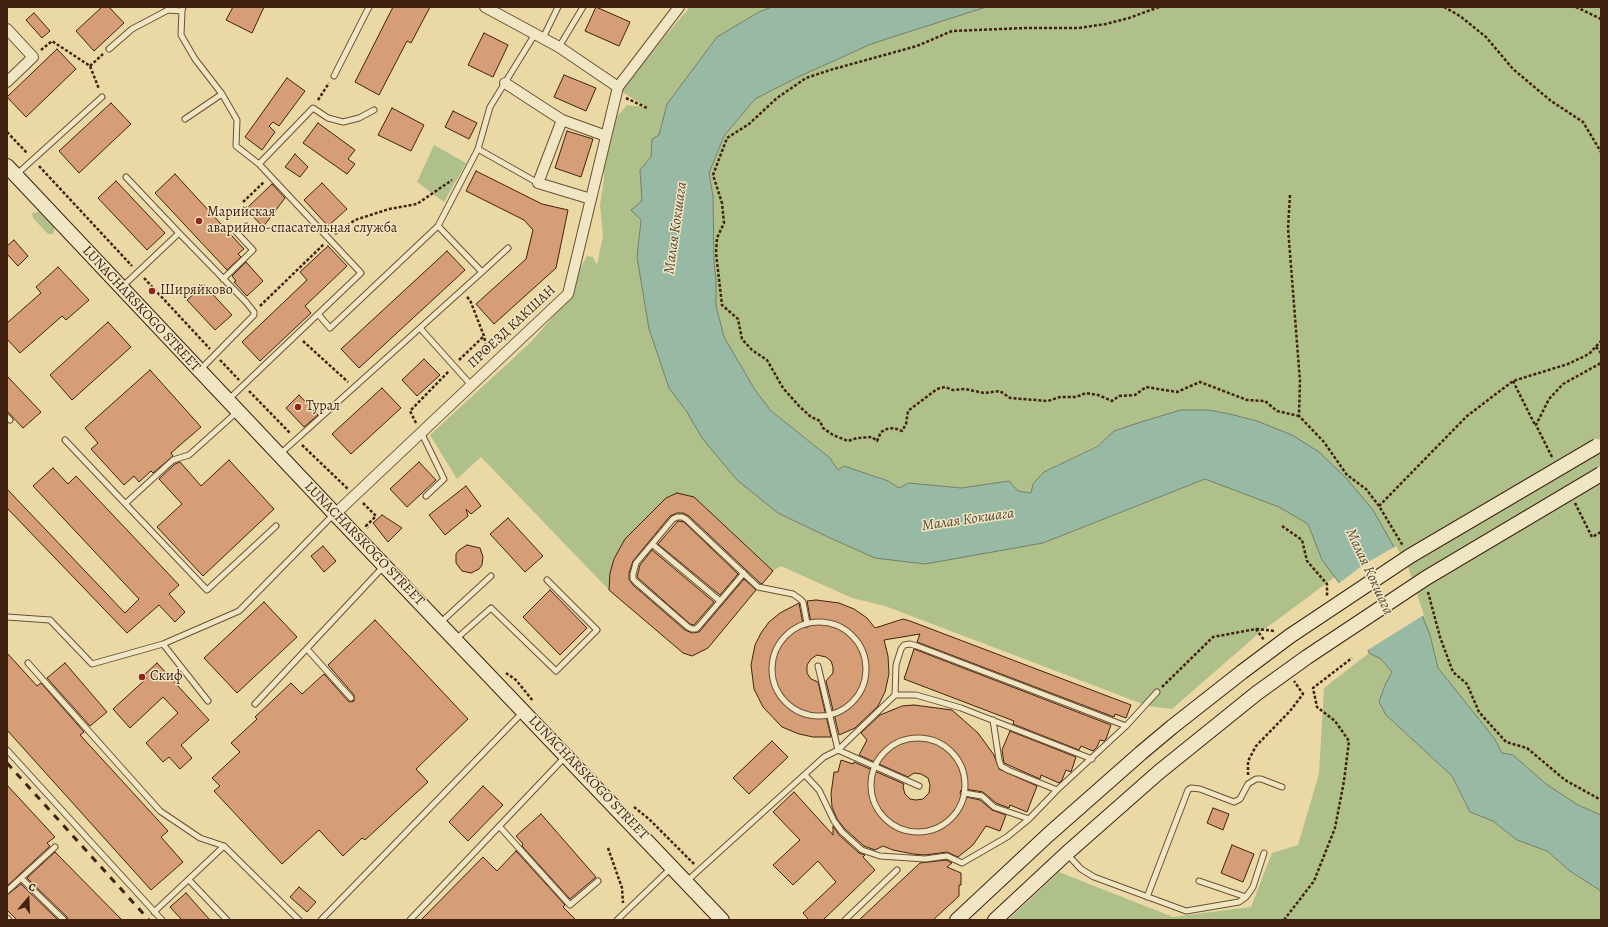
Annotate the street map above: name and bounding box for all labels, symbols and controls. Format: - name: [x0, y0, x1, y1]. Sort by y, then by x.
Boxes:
- water label: Малая Кокшага: [661, 181, 691, 275]
- place label: Марийская аварийно-спасательная служба: [207, 205, 397, 238]
- marker: Марийская аварийно-спасательная служба: [194, 216, 204, 226]
- street label: LUNACHARSKOGO STREET: [78, 243, 204, 375]
- street label: ПРОЕЗД КАКШАН: [465, 282, 559, 372]
- place label: Ширяйково: [160, 283, 233, 299]
- marker: Ширяйково: [147, 286, 157, 296]
- place label: Турал: [306, 399, 340, 415]
- marker: Турал: [293, 402, 303, 412]
- street label: LUNACHARSKOGO STREET: [300, 479, 428, 609]
- water label: Малая Кокшага: [921, 505, 1015, 535]
- water label: Малая Кокшага: [1341, 526, 1397, 618]
- place label: Скиф: [150, 669, 182, 685]
- marker: Скиф: [137, 672, 147, 682]
- street label: LUNACHARSKOGO STREET: [524, 713, 652, 843]
- north arrow: [8, 879, 48, 919]
- text: С: [26, 879, 38, 895]

